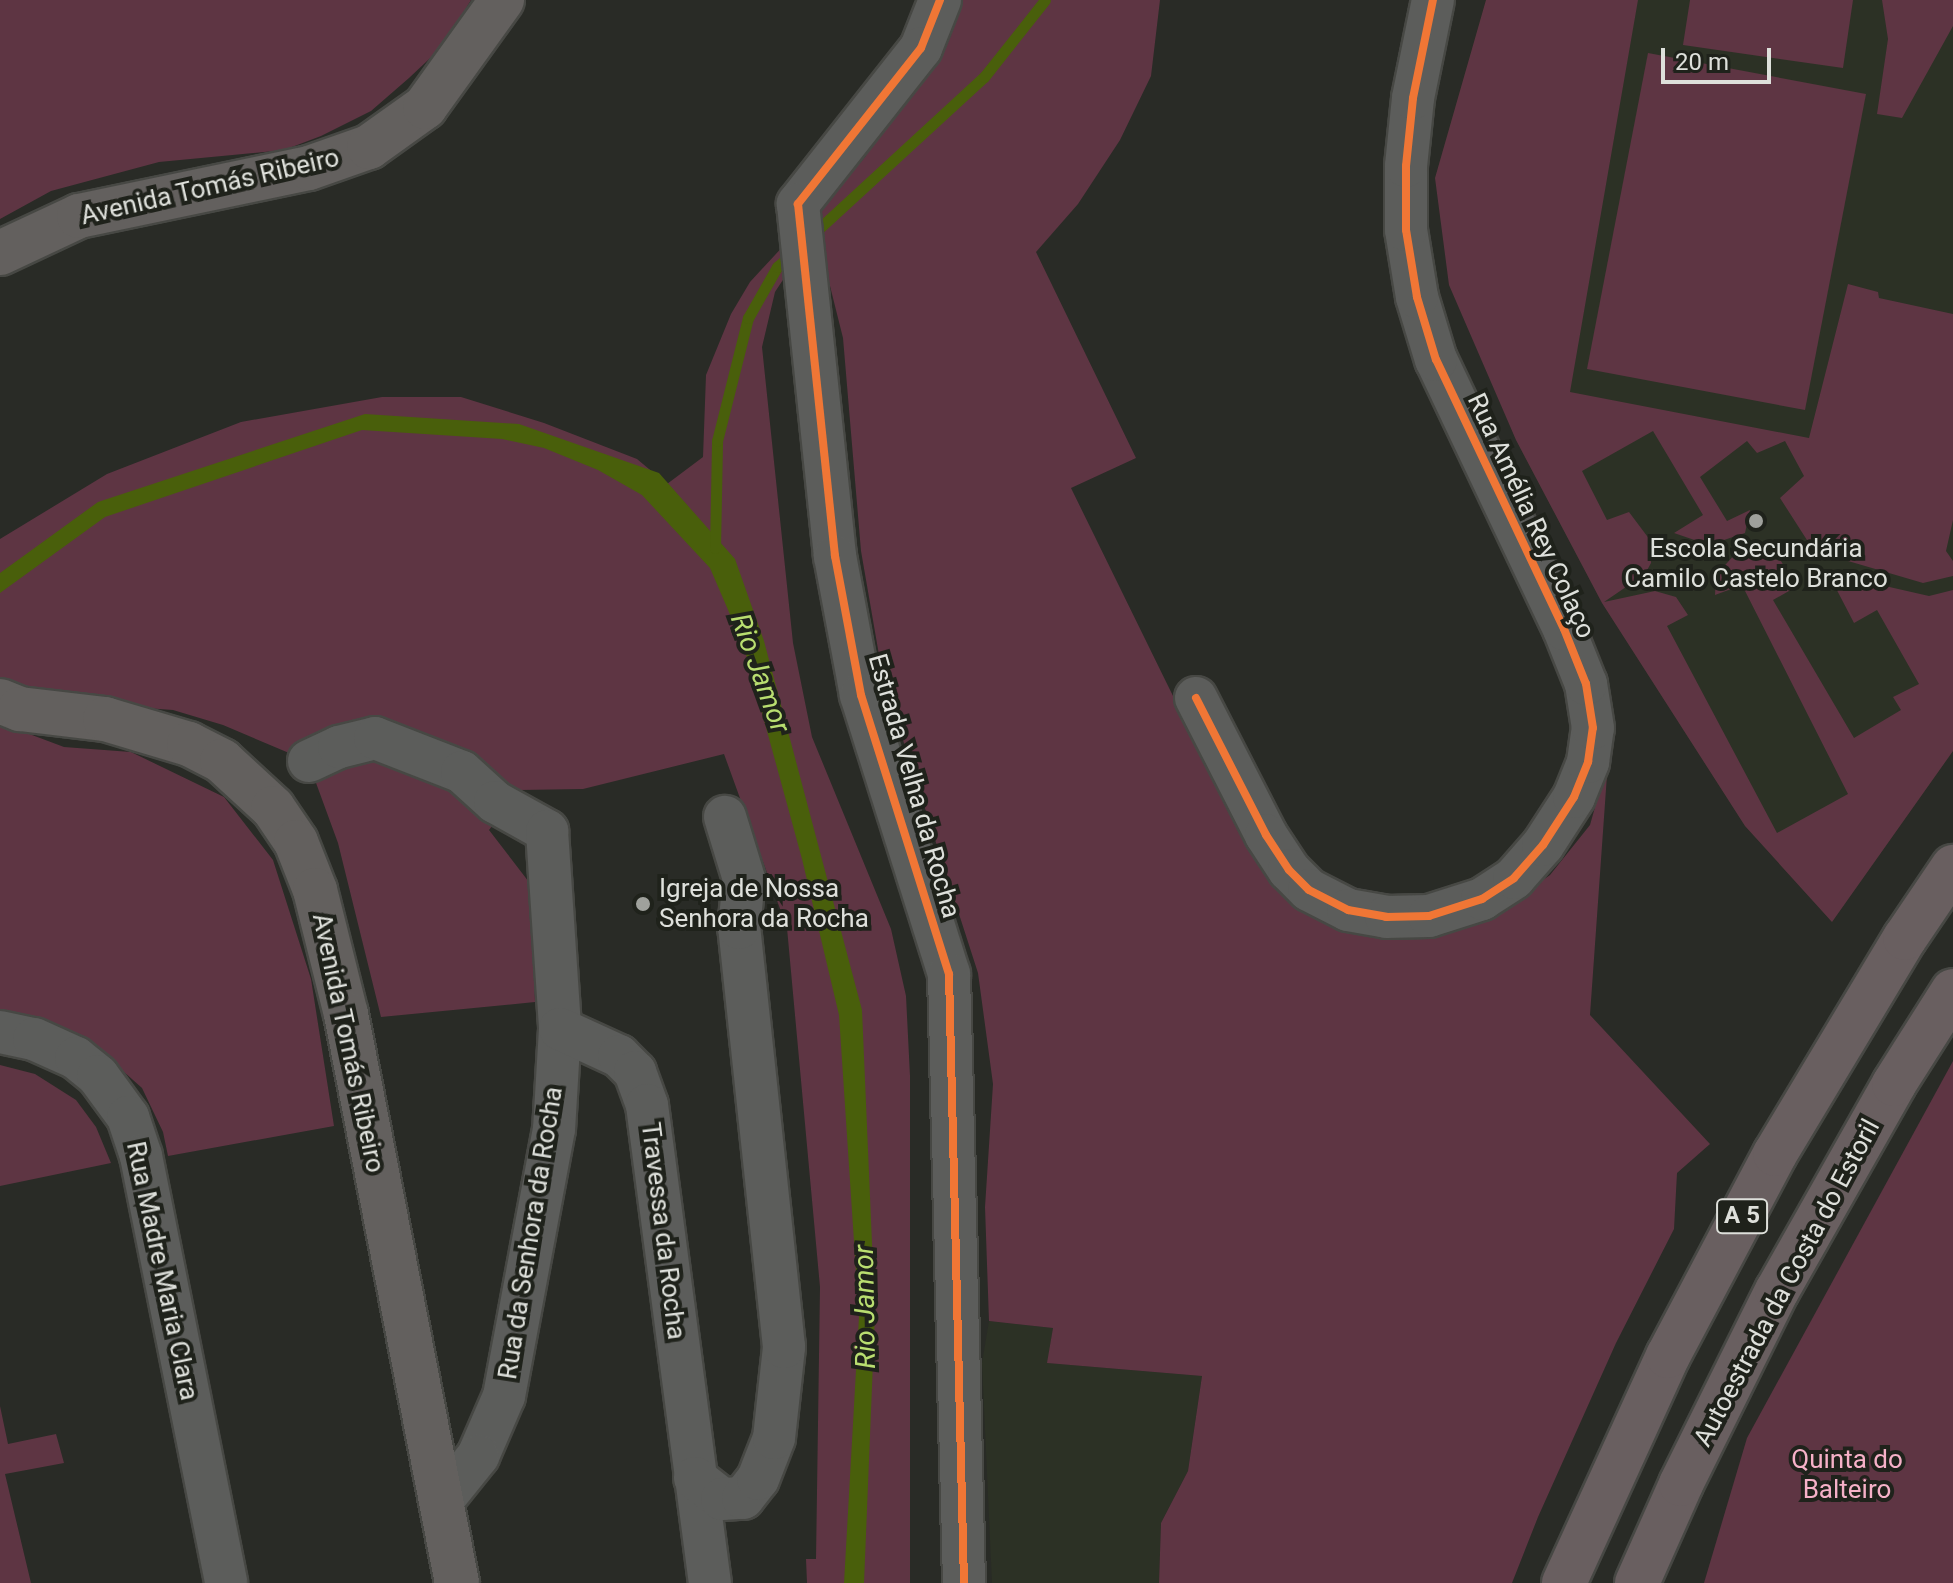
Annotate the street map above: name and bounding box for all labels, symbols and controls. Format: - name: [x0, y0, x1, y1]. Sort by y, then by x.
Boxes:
- scale bar: [1665, 32, 1775, 82]
- text: 20 m: [1675, 48, 1729, 76]
- street label: Avenida Tomás Ribeiro: [77, 142, 343, 232]
- street label: Rua Amélia Rey Colaço: [1460, 389, 1602, 643]
- marker: Escola Secundária Camilo Castelo Branco: [1747, 512, 1765, 530]
- place label: Escola Secundária Camilo Castelo Branco: [1624, 533, 1888, 594]
- water label: Rio Jamor: [723, 609, 797, 737]
- street label: Estrada Velha da Rocha: [861, 650, 967, 922]
- place label: Igreja de Nossa Senhora da Rocha: [659, 873, 869, 934]
- marker: Igreja de Nossa Senhora da Rocha: [634, 895, 652, 913]
- street label: Avenida Tomás Ribeiro: [305, 910, 391, 1176]
- street label: Rua da Senhora da Rocha: [492, 1084, 570, 1382]
- street label: Autoestrada da Costa do Estoril: [1687, 1114, 1887, 1452]
- street label: Travessa da Rocha: [634, 1121, 692, 1341]
- street label: Rua Madre Maria Clara: [119, 1139, 205, 1403]
- road number: A 5: [1716, 1196, 1768, 1236]
- water label: Rio Jamor: [847, 1245, 883, 1369]
- park label: Quinta do Balteiro: [1791, 1444, 1903, 1506]

